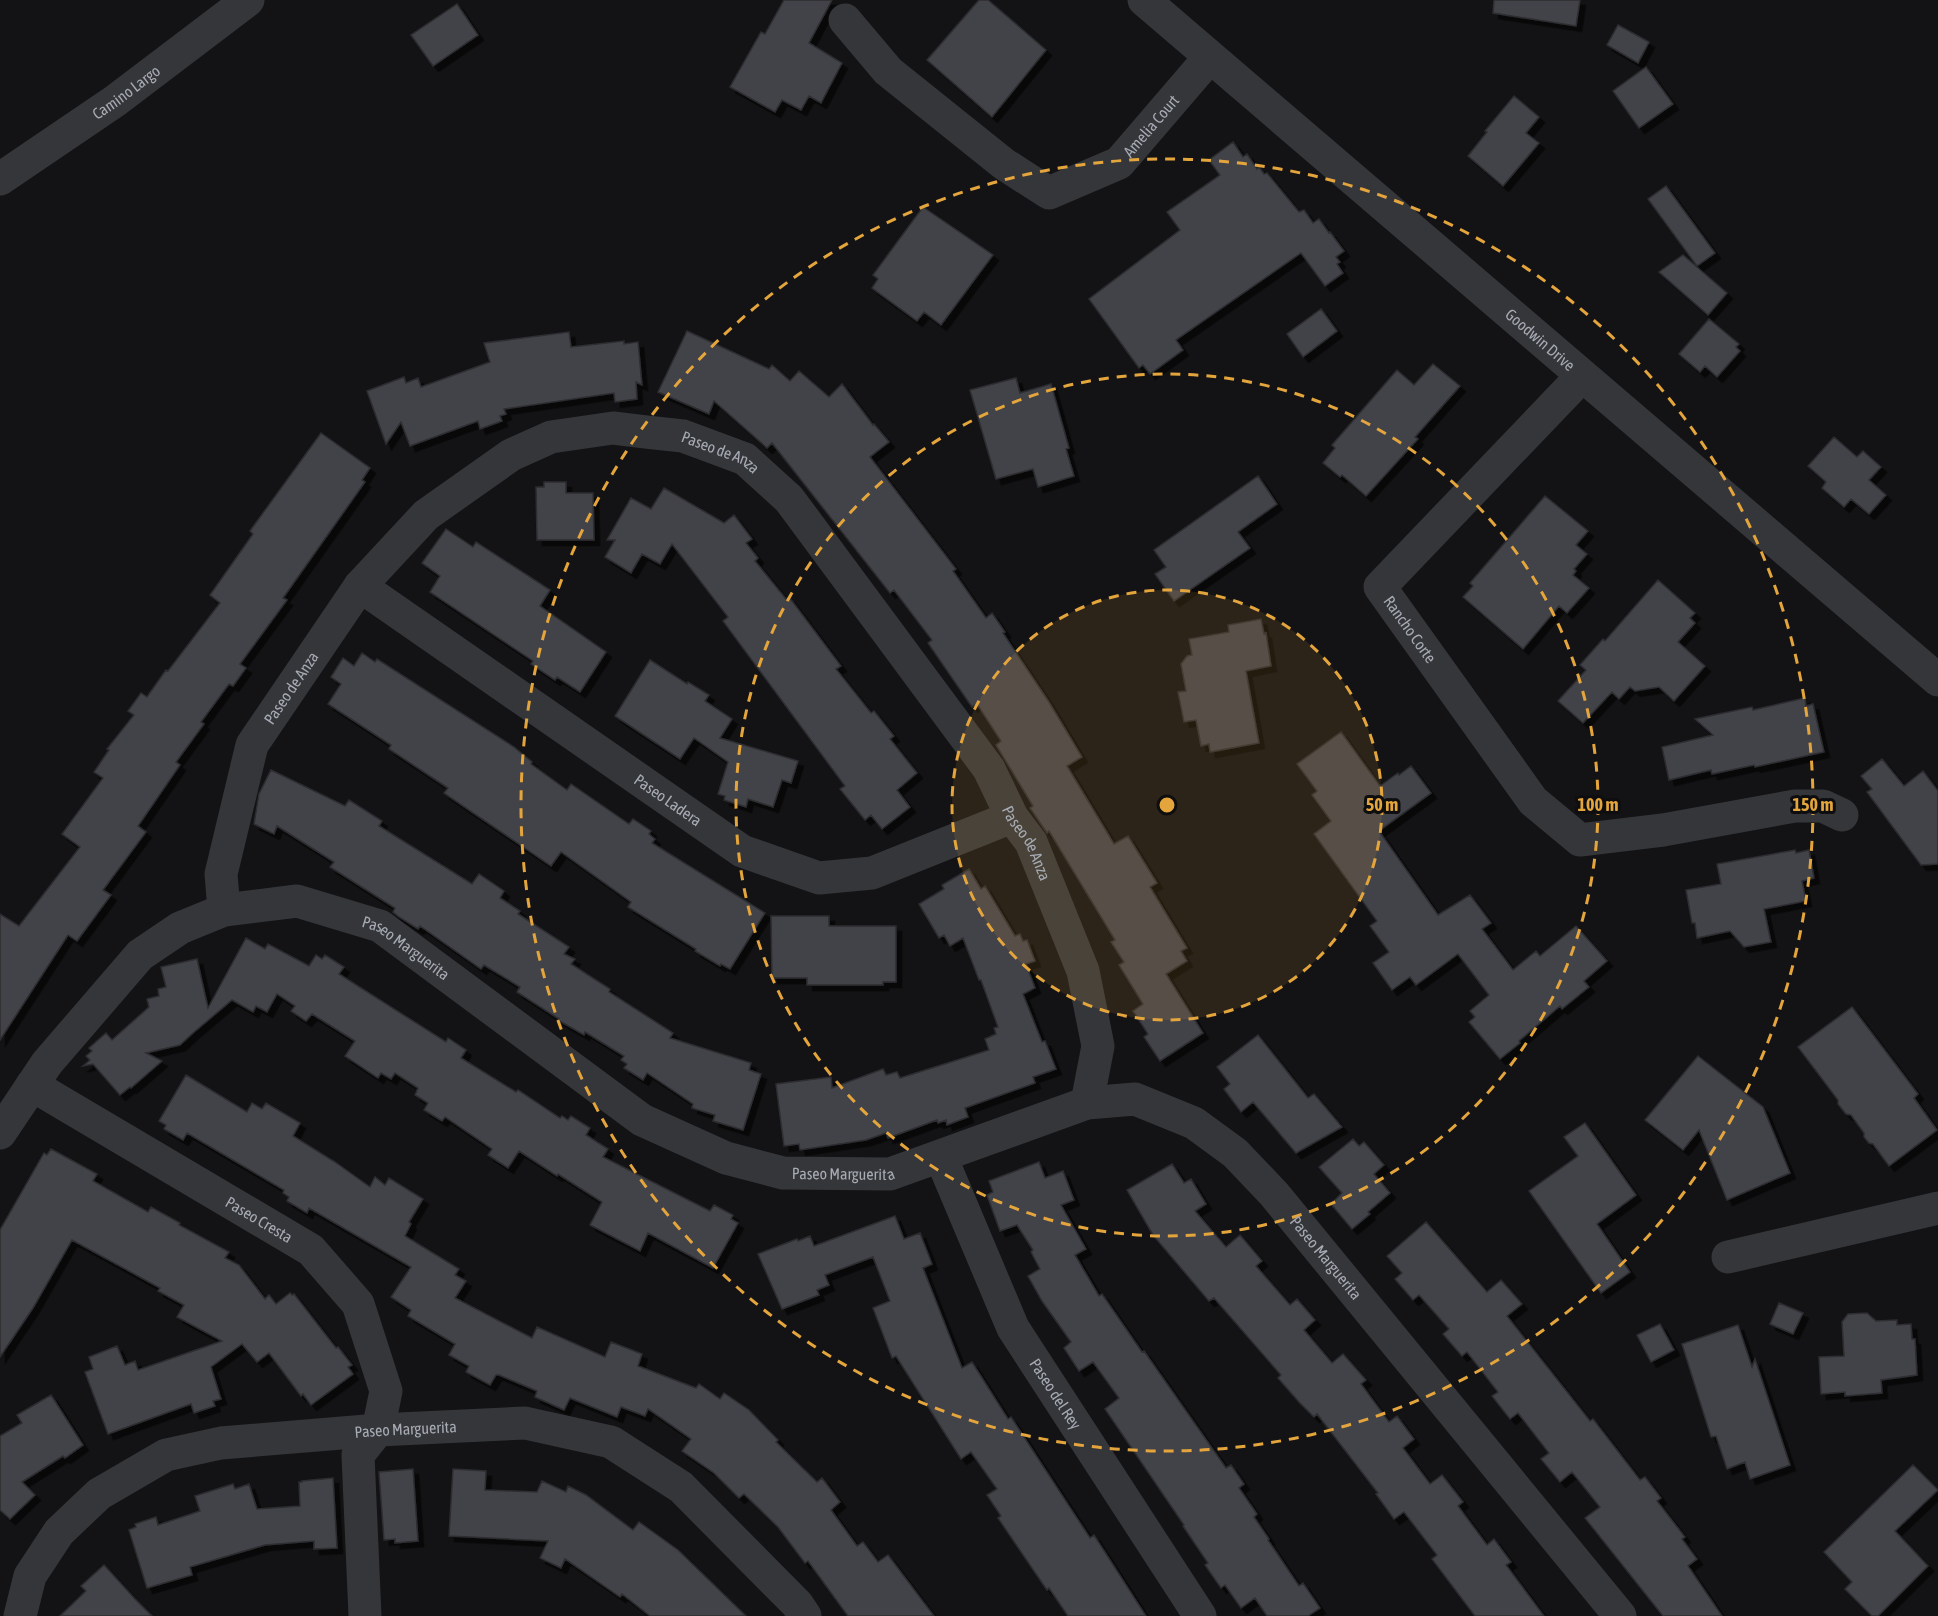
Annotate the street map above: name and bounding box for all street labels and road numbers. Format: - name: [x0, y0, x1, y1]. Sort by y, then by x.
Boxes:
- street label: Camino Largo: [89, 61, 163, 123]
- street label: Amelia Court: [1119, 91, 1183, 161]
- street label: Goodwin Drive: [1502, 305, 1579, 374]
- street label: Paseo de Anza: [679, 427, 763, 477]
- street label: Rancho Corte: [1380, 592, 1440, 666]
- street label: Paseo de Anza: [260, 648, 322, 727]
- street label: Paseo Ladera: [631, 770, 705, 829]
- street label: Paseo de Anza: [999, 803, 1055, 883]
- street label: Paseo Marguerita: [360, 912, 453, 983]
- street label: Paseo Marguerita: [792, 1164, 897, 1184]
- street label: Paseo Cresta: [223, 1193, 296, 1246]
- street label: Paseo Marguerita: [1287, 1212, 1366, 1303]
- street label: Paseo del Rey: [1026, 1355, 1085, 1433]
- street label: Paseo Marguerita: [354, 1417, 457, 1441]

